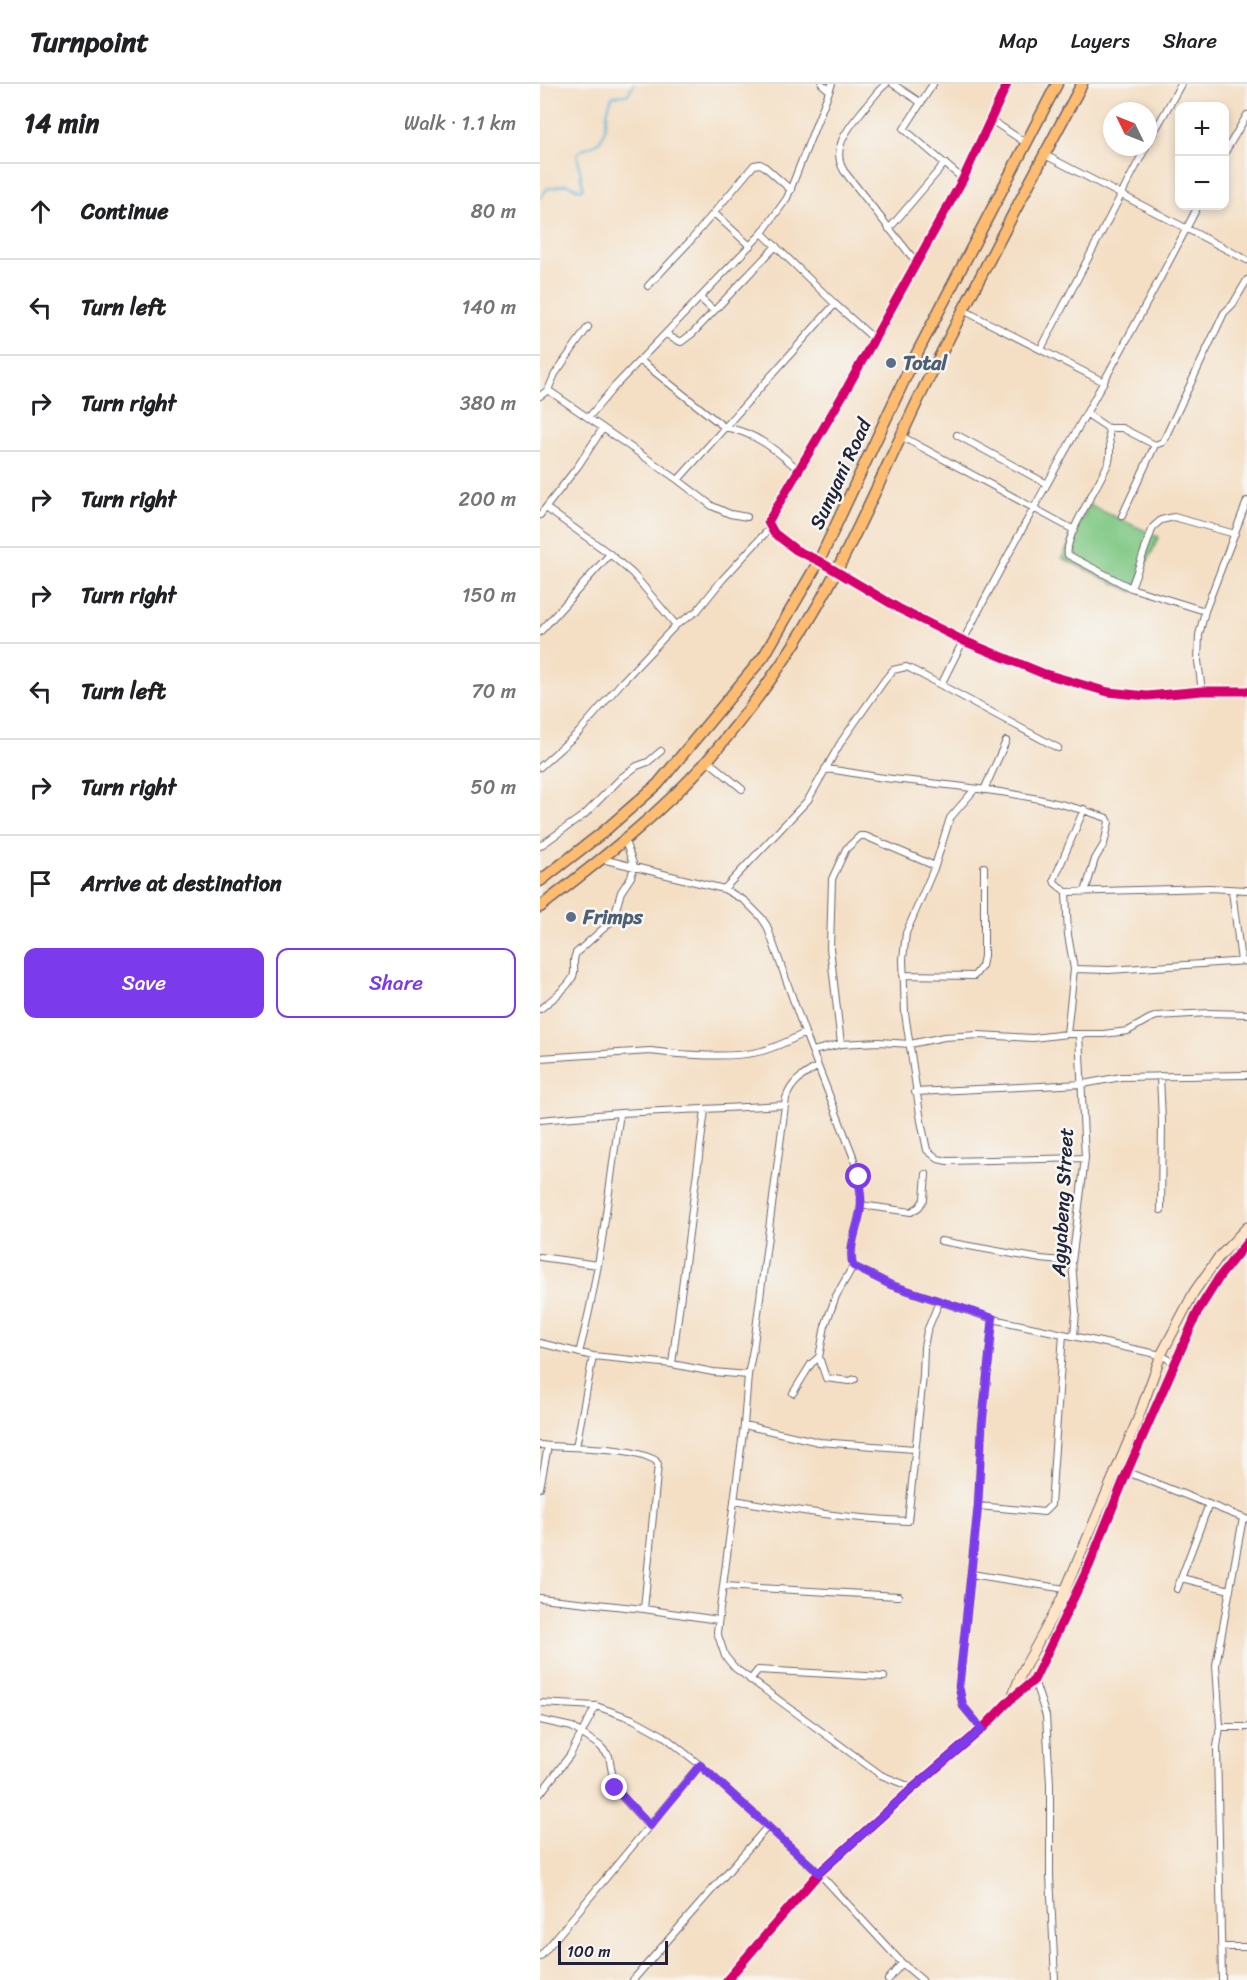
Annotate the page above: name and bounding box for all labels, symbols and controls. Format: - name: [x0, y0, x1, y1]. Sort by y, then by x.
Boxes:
- text: Turnpoint: [30, 17, 149, 66]
- text: Map: [999, 22, 1038, 60]
- text: Layers: [1071, 22, 1130, 60]
- text: Share: [1163, 22, 1217, 60]
- text: 14 min: [24, 100, 99, 146]
- north arrow: [1103, 102, 1157, 156]
- map controls: [1175, 102, 1229, 210]
- button: +: [1175, 102, 1229, 156]
- text: Walk · 1.1 km: [404, 106, 516, 141]
- button: −: [1175, 156, 1229, 210]
- text: Continue: [81, 192, 169, 231]
- text: 80 m: [471, 194, 516, 229]
- icon: ahead: [24, 195, 57, 228]
- text: Turn left: [81, 288, 166, 327]
- text: 140 m: [462, 290, 516, 325]
- icon: left: [24, 291, 57, 324]
- place label: Total: [903, 346, 948, 381]
- marker: Total: [884, 356, 898, 370]
- text: Turn right: [81, 384, 176, 423]
- text: 380 m: [460, 386, 516, 421]
- icon: right: [24, 387, 57, 420]
- street label: Sunyani Road: [799, 412, 882, 536]
- text: Turn right: [81, 480, 176, 519]
- text: 200 m: [459, 482, 516, 517]
- icon: right: [24, 483, 57, 516]
- text: Turn right: [81, 576, 176, 615]
- text: 150 m: [462, 578, 516, 613]
- icon: right: [24, 579, 57, 612]
- text: Turn left: [81, 672, 166, 711]
- text: 70 m: [471, 674, 516, 709]
- icon: left: [24, 675, 57, 708]
- text: Turn right: [81, 768, 176, 807]
- text: 50 m: [471, 770, 516, 805]
- icon: right: [24, 771, 57, 804]
- text: Arrive at destination: [81, 864, 282, 903]
- icon: arrive: [24, 867, 57, 900]
- place label: Frimps: [582, 900, 644, 935]
- marker: Frimps: [564, 910, 578, 924]
- button: Save: [24, 948, 264, 1018]
- button: Share: [276, 948, 516, 1018]
- street label: Agyabeng Street: [1041, 1127, 1084, 1278]
- route start: [845, 1163, 871, 1189]
- route end: [601, 1774, 627, 1800]
- text: 100 m: [567, 1937, 611, 1966]
- scale bar: [558, 1938, 668, 1966]

